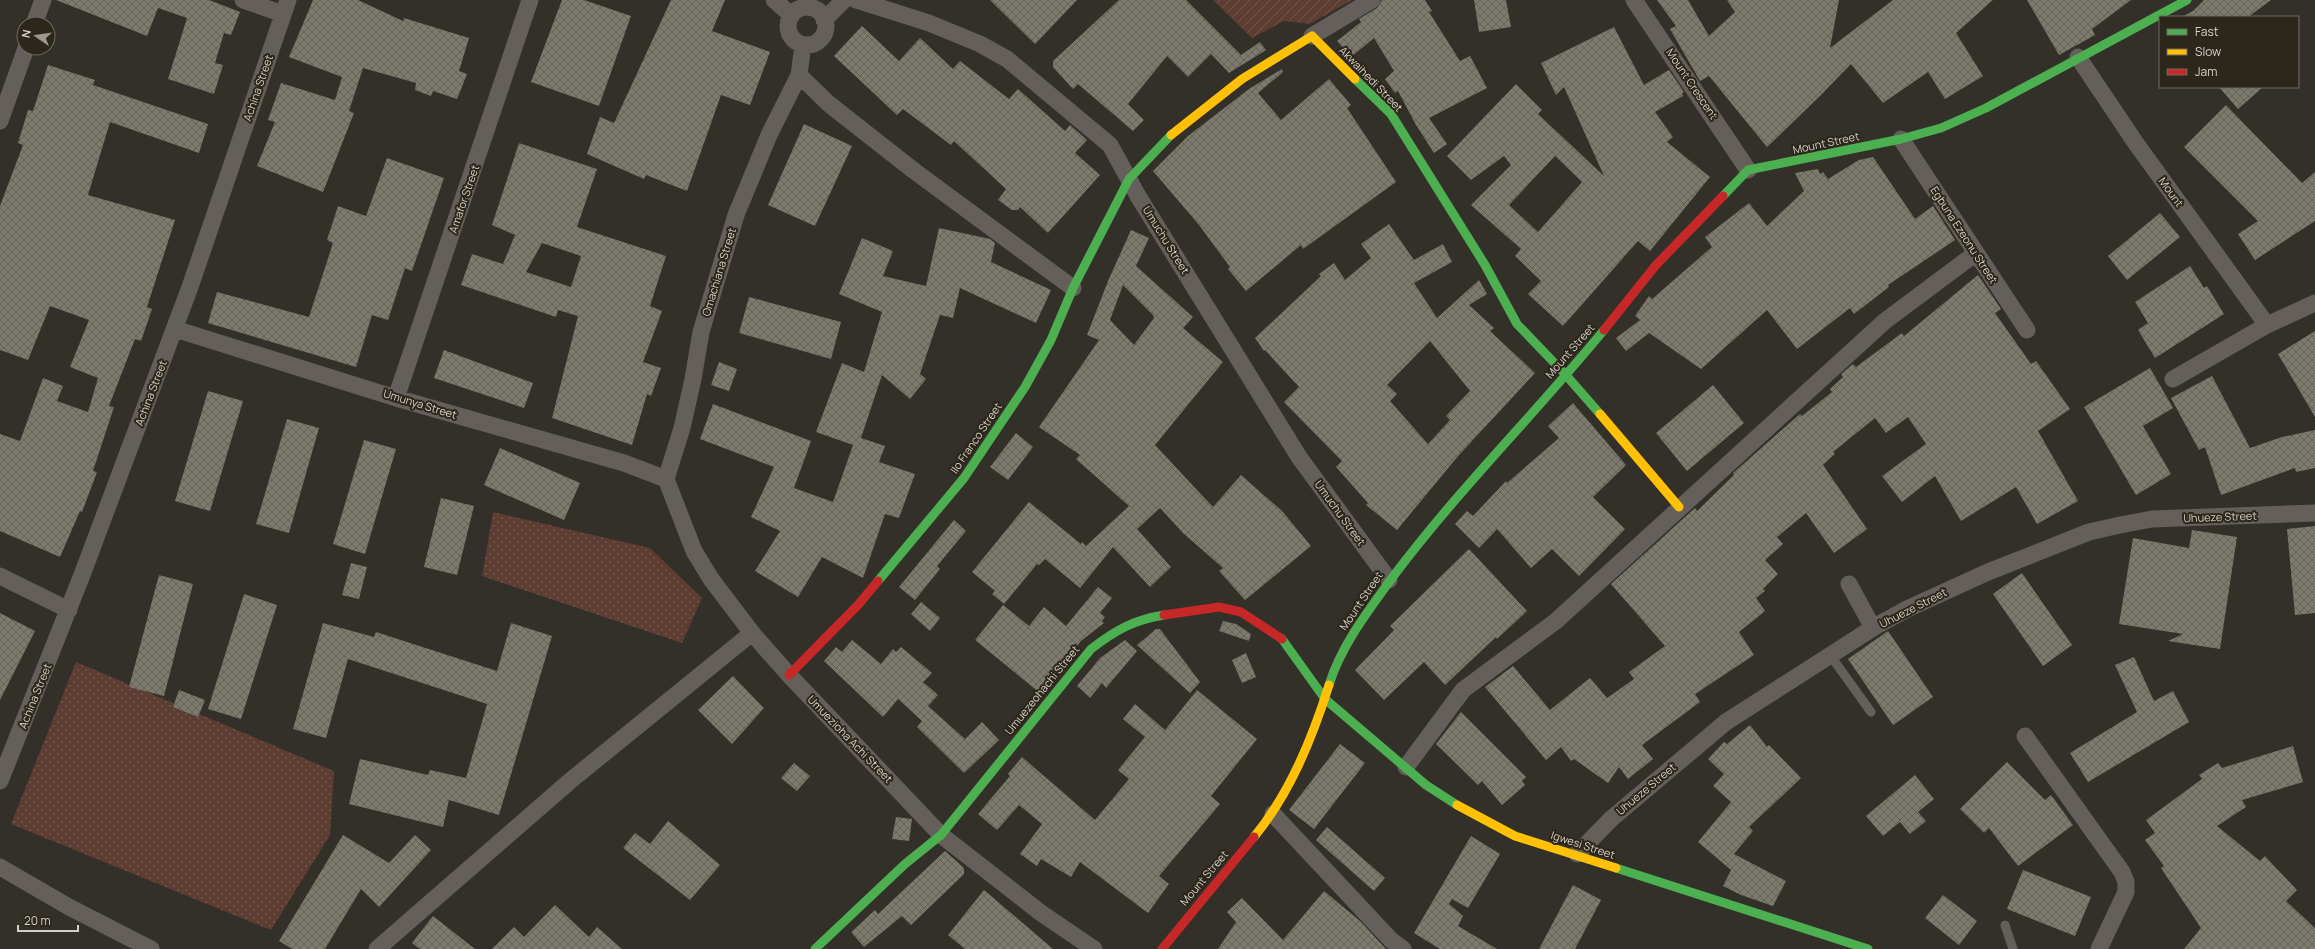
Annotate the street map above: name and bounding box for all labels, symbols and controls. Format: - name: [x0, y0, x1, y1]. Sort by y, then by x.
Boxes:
- north arrow: [16, 16, 56, 56]
- legend: [2159, 16, 2299, 88]
- text: Fast: [2195, 23, 2219, 40]
- text: N: [18, 28, 34, 39]
- street label: Akwaihedi Street: [1336, 43, 1407, 115]
- text: Slow: [2195, 43, 2221, 60]
- street label: Mount Crescent: [1663, 45, 1722, 122]
- street label: Achina Street: [239, 53, 276, 123]
- text: Jam: [2195, 63, 2217, 80]
- street label: Mount Street: [1791, 128, 1861, 157]
- street label: Amafor Street: [445, 163, 482, 235]
- street label: Mount: [2156, 174, 2187, 210]
- street label: Egbuna Ezeonu Street: [1927, 183, 2001, 286]
- street label: Umuchu Street: [1140, 203, 1193, 276]
- street label: Omachiana Street: [698, 226, 739, 318]
- street label: Mount Street: [1542, 320, 1598, 381]
- street label: Achina Street: [131, 358, 170, 428]
- street label: Umunya Street: [382, 385, 459, 422]
- street label: Ilo Franco Street: [946, 399, 1005, 476]
- street label: Umuchu Street: [1312, 477, 1369, 548]
- street label: Uhueze Street: [2183, 508, 2257, 525]
- street label: Mount Street: [1335, 568, 1386, 633]
- street label: Uhueze Street: [1877, 584, 1949, 631]
- street label: Umuezeohachi Street: [1001, 642, 1082, 737]
- street label: Achina Street: [15, 661, 54, 731]
- street label: Umuezioha Achi Street: [805, 692, 896, 786]
- street label: Uhueze Street: [1613, 759, 1679, 818]
- street label: Igwesi Street: [1549, 827, 1617, 862]
- street label: Mount Street: [1176, 847, 1231, 908]
- scale bar: [18, 907, 78, 933]
- text: 20 m: [24, 912, 51, 929]

